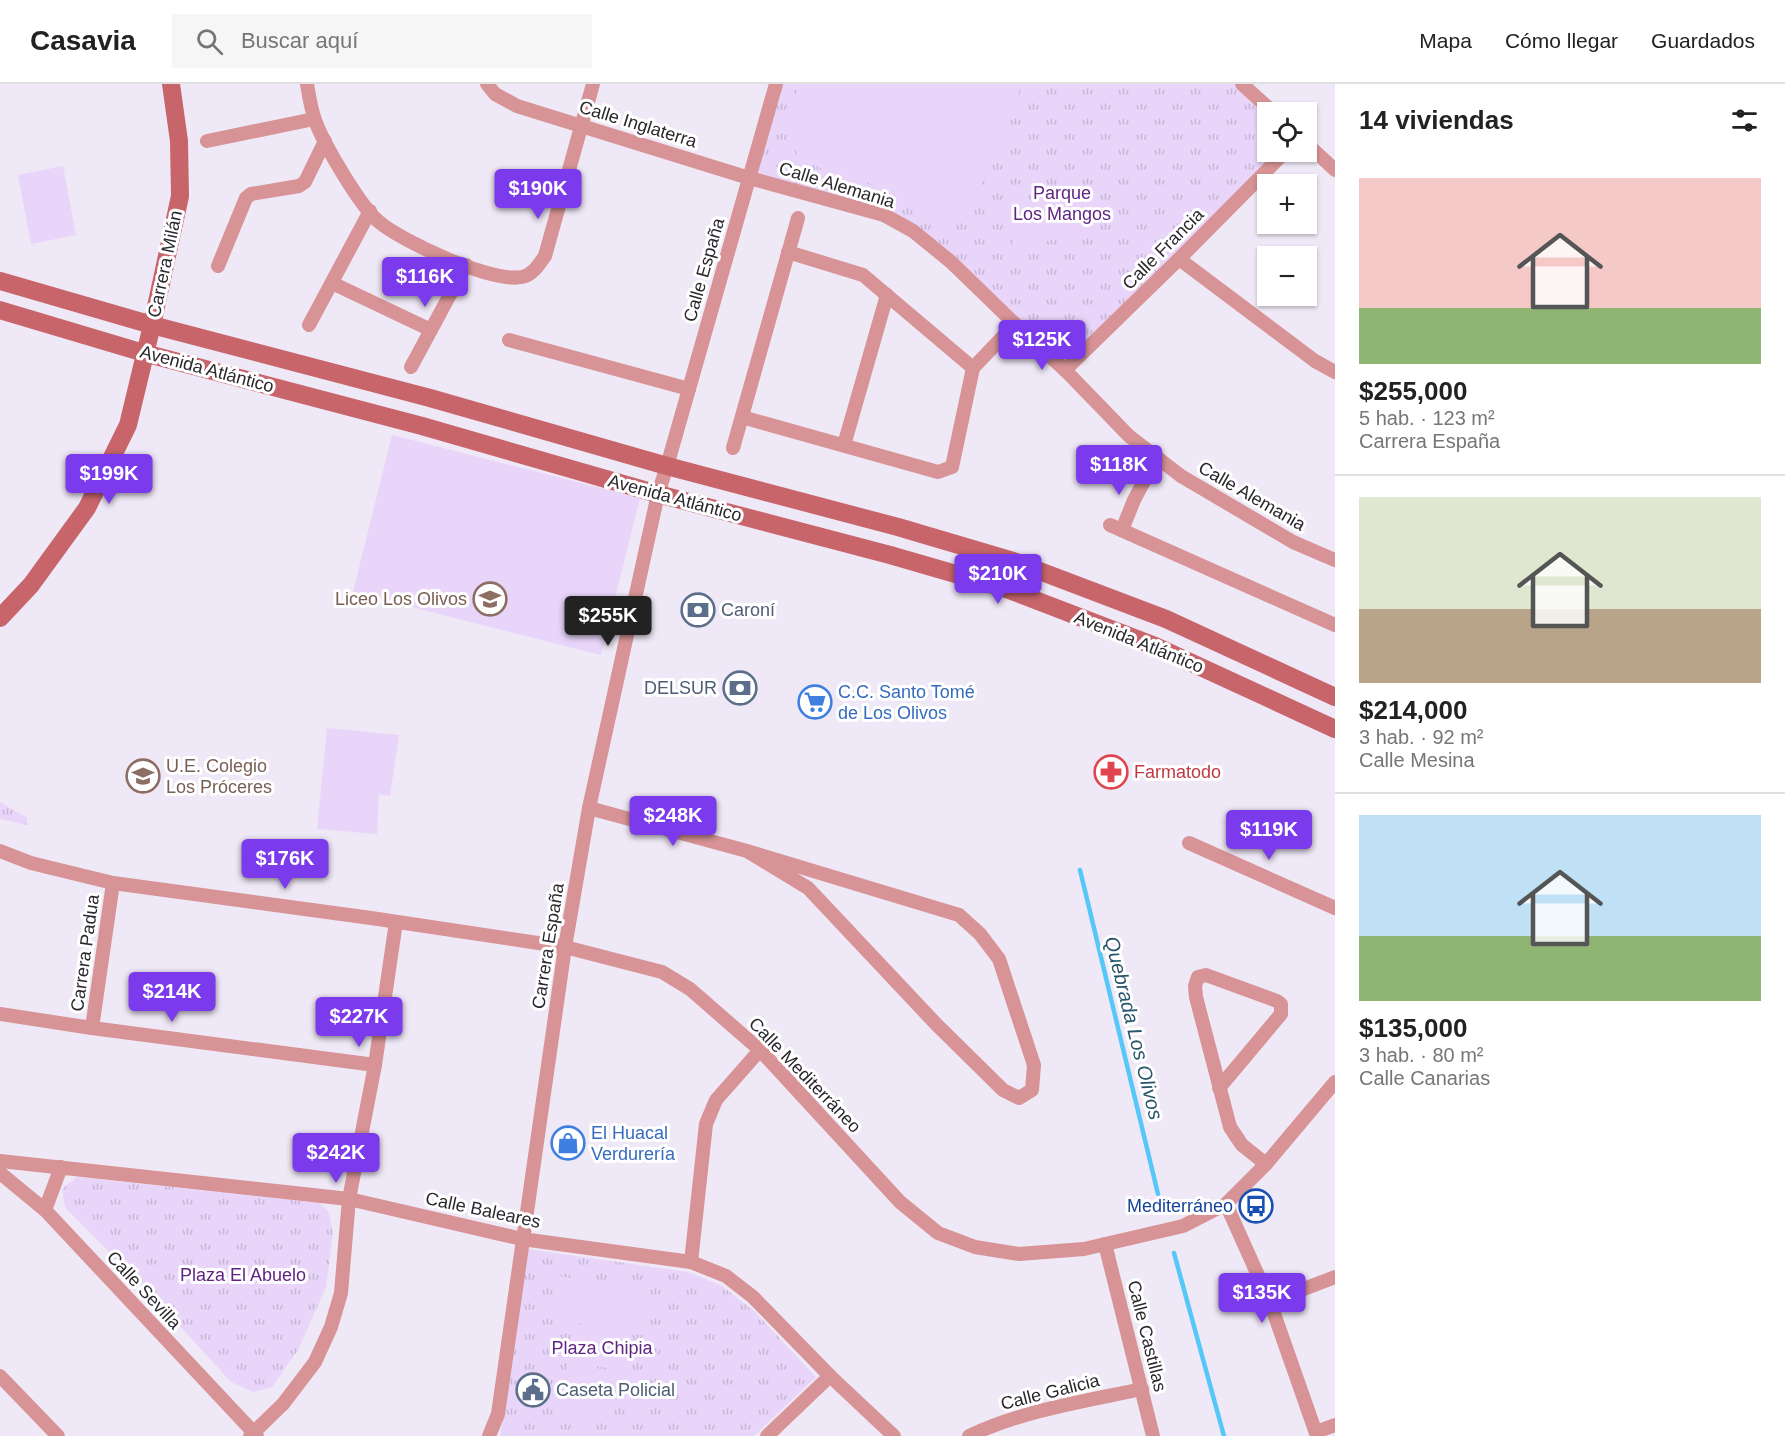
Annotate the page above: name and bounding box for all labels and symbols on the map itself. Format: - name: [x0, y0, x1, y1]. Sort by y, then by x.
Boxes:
- street label: Calle Inglaterra: [577, 97, 700, 152]
- street label: Calle Alemania: [777, 158, 898, 212]
- pin: $190K: [496, 169, 580, 220]
- park label: Parque Los Mangos: [1013, 183, 1111, 224]
- street label: Calle Francia: [1118, 204, 1208, 294]
- street label: Carrera Milán: [144, 209, 186, 319]
- street label: Calle España: [680, 215, 729, 324]
- pin: $116K: [383, 257, 467, 308]
- pin: $125K: [1000, 320, 1084, 371]
- street label: Avenida Atlántico: [138, 342, 276, 396]
- pin: $118K: [1077, 445, 1161, 496]
- pin: $199K: [67, 454, 151, 505]
- street label: Calle Alemania: [1195, 457, 1310, 535]
- street label: Avenida Atlántico: [606, 471, 744, 525]
- pin: $210K: [956, 554, 1040, 605]
- school or university icon: Liceo Los Olivos: [472, 581, 508, 617]
- place label: Liceo Los Olivos: [335, 589, 467, 609]
- bank icon: Caroní: [680, 592, 716, 628]
- pin: $255K: [566, 596, 650, 647]
- place label: Caroní: [721, 600, 775, 620]
- street label: Avenida Atlántico: [1071, 607, 1207, 677]
- bank icon: DELSUR: [722, 670, 758, 706]
- place label: DELSUR: [644, 678, 717, 698]
- place label: C.C. Santo Tomé de Los Olivos: [838, 682, 975, 723]
- supermarket icon: C.C. Santo Tomé de Los Olivos: [797, 684, 833, 720]
- pharmacy icon: Farmatodo: [1093, 754, 1129, 790]
- place label: U.E. Colegio Los Próceres: [166, 756, 272, 797]
- school or university icon: U.E. Colegio Los Próceres: [125, 758, 161, 794]
- place label: Farmatodo: [1134, 762, 1221, 782]
- pin: $248K: [631, 796, 715, 847]
- pin: $119K: [1227, 810, 1311, 861]
- pin: $176K: [243, 839, 327, 890]
- street label: Carrera España: [528, 881, 568, 1010]
- street label: Carrera Padua: [67, 892, 103, 1013]
- water label: Quebrada Los Olivos: [1101, 934, 1167, 1122]
- pin: $214K: [130, 972, 214, 1023]
- pin: $227K: [317, 997, 401, 1048]
- street label: Calle Mediterráneo: [745, 1013, 865, 1137]
- place label: El Huacal Verdurería: [591, 1123, 676, 1164]
- shop icon: El Huacal Verdurería: [550, 1125, 586, 1161]
- pin: $242K: [294, 1133, 378, 1184]
- street label: Calle Baleares: [424, 1188, 542, 1232]
- bus stop icon: Mediterráneo: [1238, 1188, 1274, 1224]
- place label: Mediterráneo: [1127, 1196, 1233, 1216]
- street label: Calle Sevilla: [103, 1247, 186, 1334]
- park label: Plaza El Abuelo: [180, 1265, 306, 1285]
- pin: $135K: [1220, 1273, 1304, 1324]
- street label: Calle Castillas: [1124, 1278, 1170, 1394]
- park label: Plaza Chipia: [551, 1338, 654, 1358]
- street label: Calle Galicia: [999, 1370, 1102, 1414]
- public building icon: Caseta Policial: [515, 1372, 551, 1408]
- place label: Caseta Policial: [556, 1380, 675, 1400]

